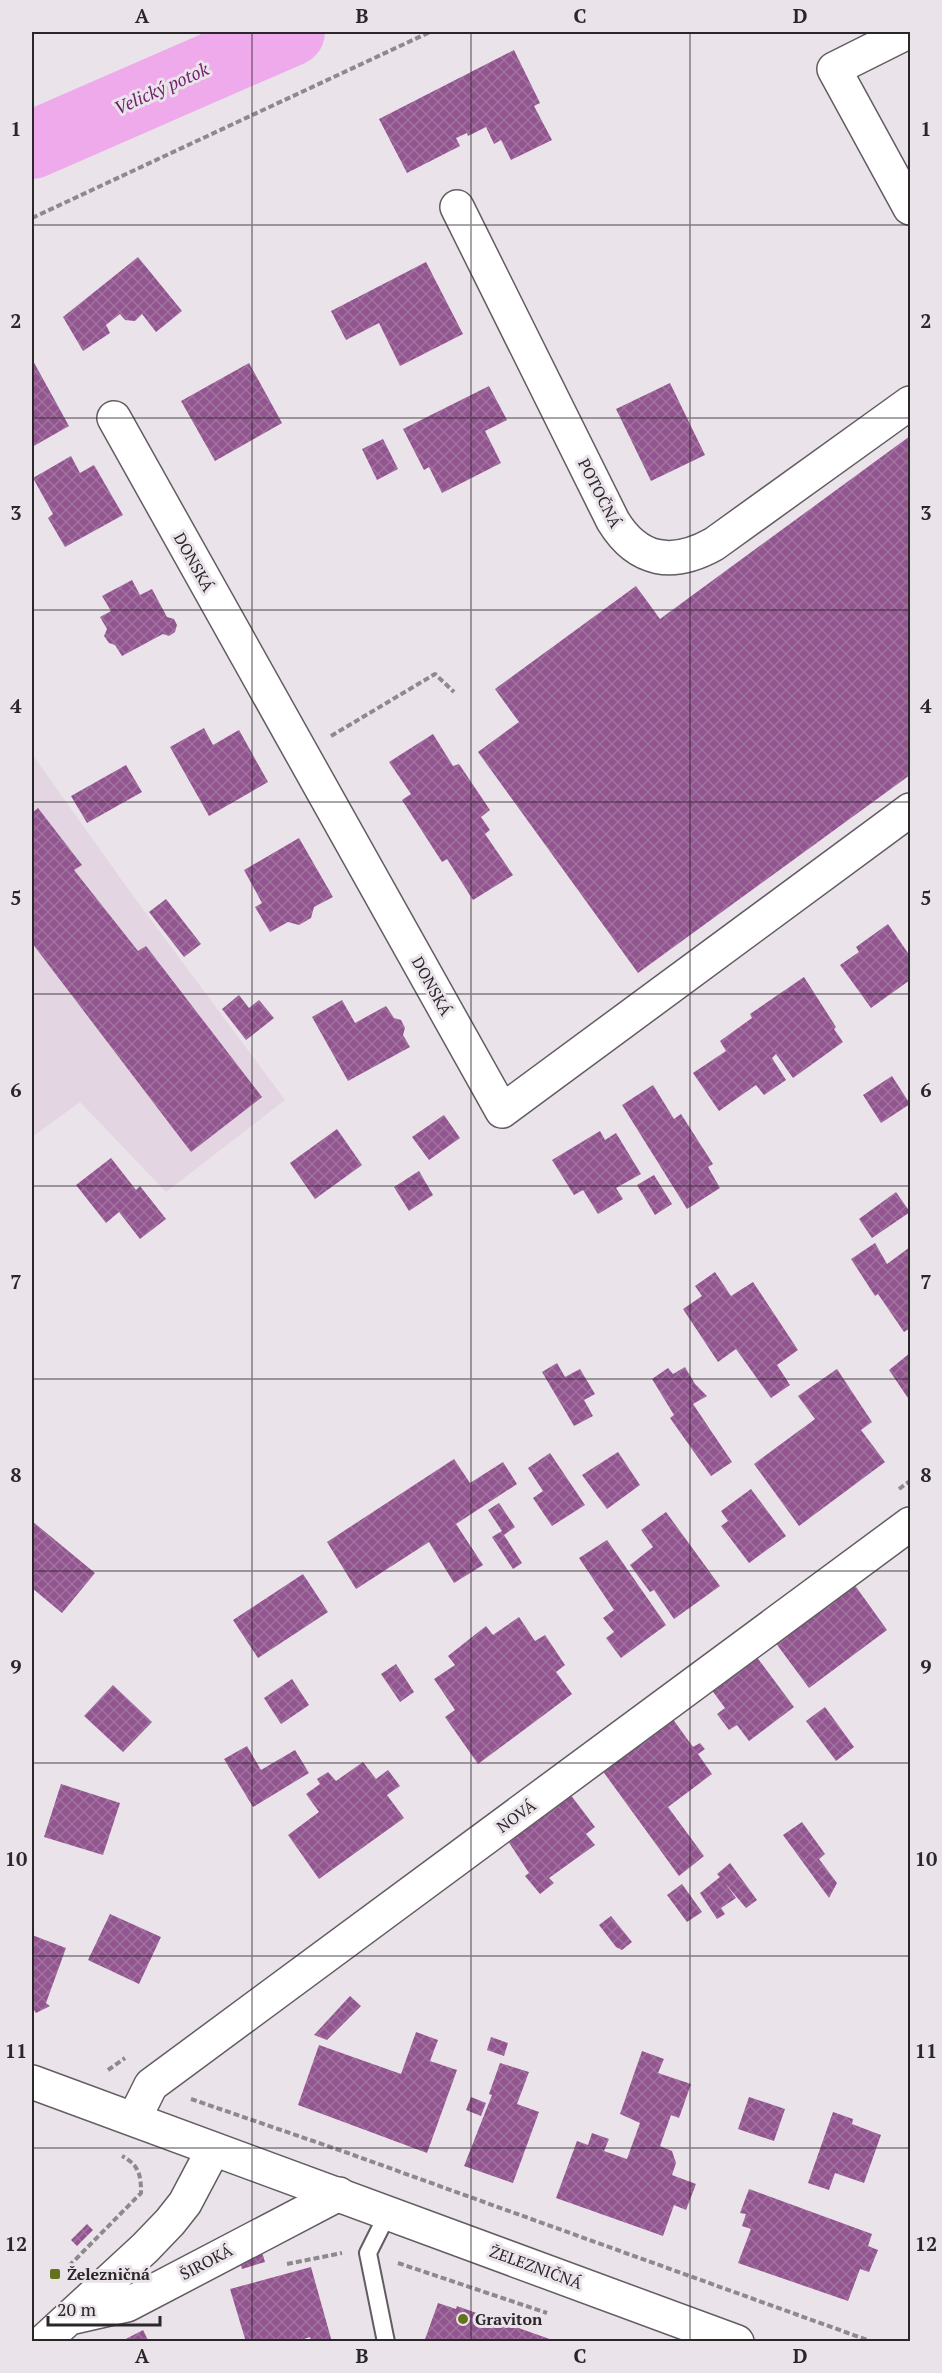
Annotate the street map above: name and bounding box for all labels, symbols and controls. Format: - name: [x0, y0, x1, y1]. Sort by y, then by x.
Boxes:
- text: A: [135, 2, 150, 29]
- text: B: [356, 2, 369, 29]
- text: C: [573, 2, 587, 29]
- text: D: [793, 2, 807, 29]
- water label: Velický potok: [110, 56, 212, 120]
- text: 1: [10, 115, 22, 142]
- text: 1: [920, 115, 932, 142]
- text: 2: [10, 307, 22, 334]
- text: 2: [920, 307, 932, 334]
- street label: POTOČNÁ: [573, 455, 627, 531]
- text: 3: [10, 499, 22, 526]
- text: 3: [920, 499, 932, 526]
- street label: DONSKÁ: [169, 529, 219, 596]
- text: 4: [10, 692, 22, 719]
- text: 4: [920, 692, 932, 719]
- text: 5: [10, 884, 22, 911]
- text: 5: [920, 884, 932, 911]
- street label: DONSKÁ: [407, 953, 457, 1020]
- text: 6: [10, 1076, 22, 1103]
- text: 6: [920, 1076, 932, 1103]
- text: 7: [10, 1268, 22, 1295]
- text: 7: [920, 1268, 932, 1295]
- text: 8: [10, 1461, 22, 1488]
- text: 8: [920, 1461, 932, 1488]
- text: 9: [10, 1653, 22, 1680]
- text: 9: [920, 1653, 932, 1680]
- street label: NOVÁ: [492, 1794, 540, 1838]
- text: 10: [5, 1845, 27, 1872]
- text: 10: [915, 1845, 937, 1872]
- text: 11: [5, 2037, 27, 2064]
- text: 11: [915, 2037, 937, 2064]
- text: 12: [5, 2230, 27, 2257]
- text: 12: [915, 2230, 937, 2257]
- street label: ŠIROKÁ: [176, 2239, 236, 2285]
- street label: ŽELEZNIČNÁ: [487, 2240, 586, 2294]
- place label: Železničná: [67, 2263, 150, 2285]
- marker: Železničná: [48, 2267, 62, 2281]
- scale bar: [48, 2289, 160, 2327]
- text: 20 m: [57, 2297, 97, 2321]
- place label: Graviton: [475, 2308, 543, 2330]
- marker: Graviton: [456, 2312, 470, 2326]
- text: A: [135, 2342, 150, 2369]
- text: B: [356, 2342, 369, 2369]
- text: C: [573, 2342, 587, 2369]
- text: D: [793, 2342, 807, 2369]

